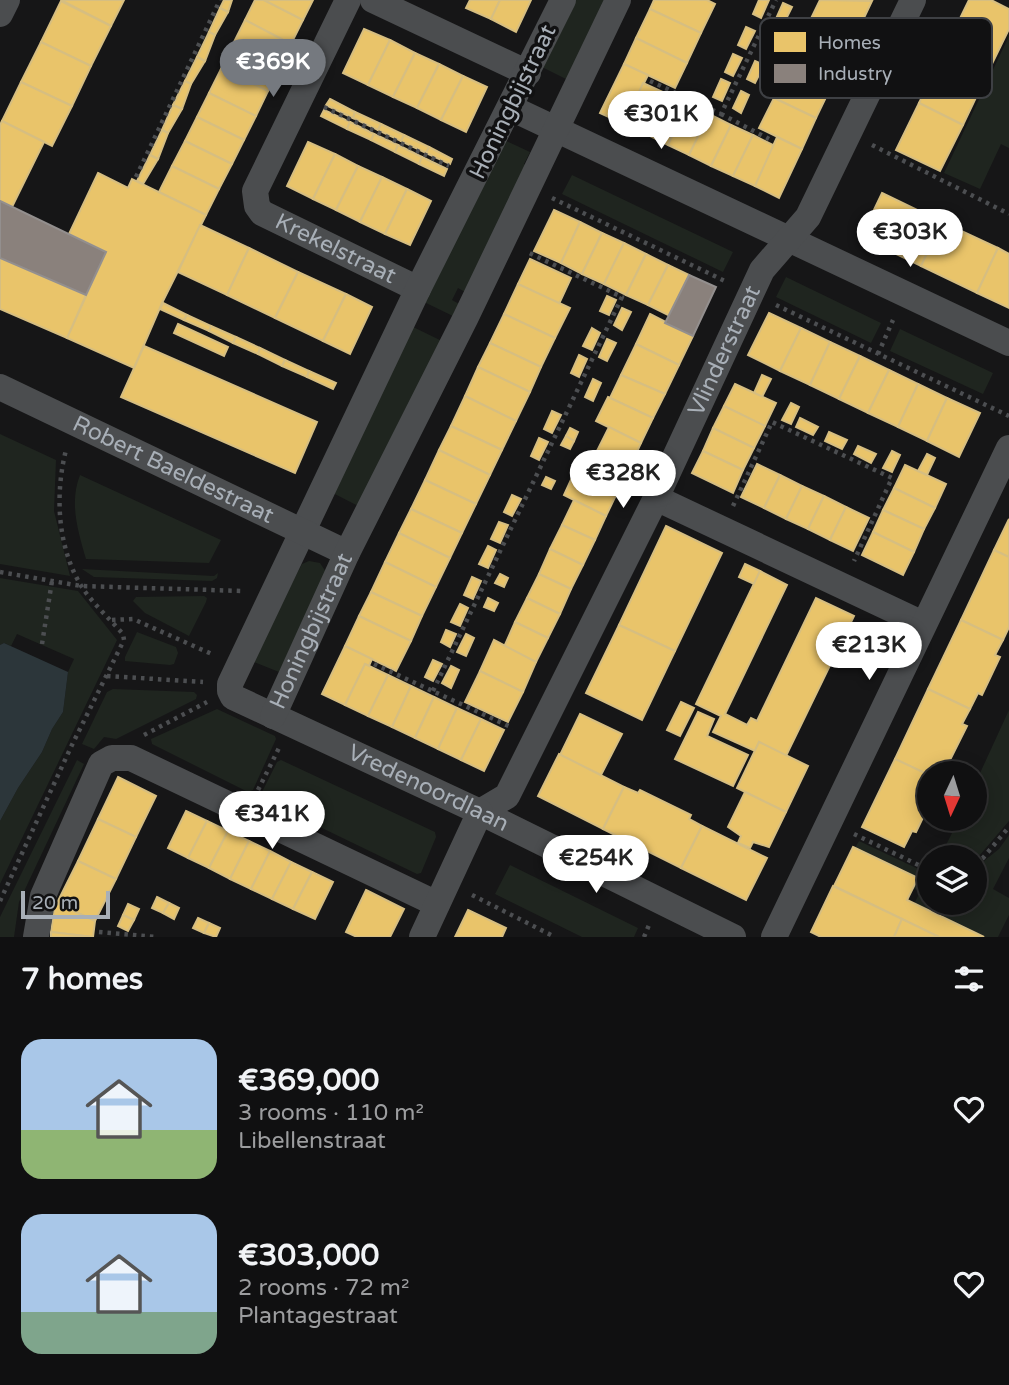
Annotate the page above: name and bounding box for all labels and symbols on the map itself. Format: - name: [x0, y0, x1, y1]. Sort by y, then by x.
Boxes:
- legend: [760, 18, 992, 98]
- street label: Honingbijstraat: [464, 20, 563, 184]
- text: Homes: [818, 32, 881, 54]
- pin: €369K: [224, 40, 322, 99]
- text: Industry: [818, 63, 892, 85]
- pin: €301K: [612, 92, 710, 151]
- street label: Krekelstraat: [271, 208, 401, 290]
- pin: €303K: [861, 210, 959, 269]
- street label: Vlinderstraat: [682, 281, 767, 420]
- street label: Robert Baeldestraat: [68, 410, 279, 530]
- pin: €328K: [574, 450, 672, 510]
- street label: Honingbijstraat: [264, 549, 359, 714]
- pin: €213K: [820, 622, 918, 682]
- street label: Vredenoordlaan: [343, 738, 513, 838]
- north arrow: [917, 761, 987, 831]
- pin: €341K: [223, 792, 321, 851]
- pin: €254K: [547, 836, 645, 895]
- scale bar: [21, 888, 110, 920]

